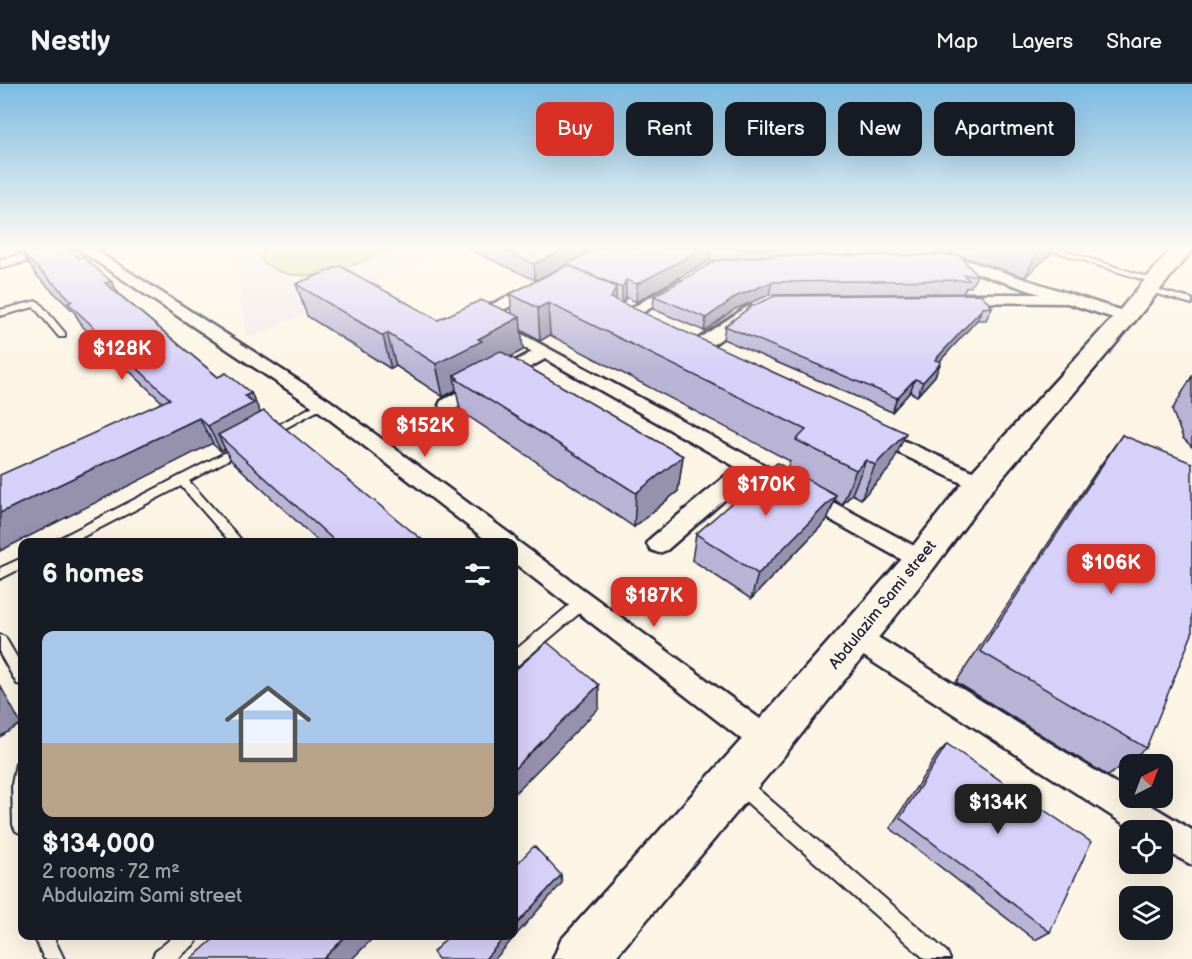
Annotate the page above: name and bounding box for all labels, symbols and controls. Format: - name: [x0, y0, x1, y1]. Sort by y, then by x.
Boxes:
- text: Nestly: [30, 25, 110, 58]
- text: Map: [936, 29, 978, 54]
- text: Layers: [1011, 29, 1073, 54]
- text: Share: [1106, 29, 1162, 54]
- chip: Buy: [536, 102, 614, 156]
- chip: Rent: [626, 102, 713, 156]
- chip: Filters: [725, 102, 826, 156]
- chip: New: [838, 102, 922, 156]
- chip: Apartment: [934, 102, 1075, 156]
- pin: $128K: [80, 330, 164, 381]
- text: $128K: [92, 337, 152, 361]
- pin: $152K: [383, 407, 467, 458]
- text: $152K: [396, 414, 454, 438]
- pin: $170K: [724, 466, 808, 517]
- text: $170K: [737, 473, 795, 497]
- street label: Abdulazim Sami street: [825, 537, 941, 673]
- pin: $106K: [1069, 544, 1153, 595]
- text: $106K: [1081, 551, 1141, 575]
- icon: filters: [461, 558, 494, 591]
- text: 6 homes: [42, 559, 144, 590]
- pin: $187K: [612, 577, 696, 628]
- text: $187K: [625, 584, 683, 608]
- icon: home: [214, 670, 322, 778]
- north arrow: [1119, 754, 1173, 808]
- map controls: [1119, 754, 1173, 940]
- pin: $134K: [956, 784, 1040, 835]
- text: $134K: [969, 791, 1027, 815]
- button: locate: [1119, 820, 1173, 874]
- text: $134,000: [42, 829, 155, 860]
- text: 2 rooms · 72 m²: [42, 860, 180, 884]
- text: Abdulazim Sami street: [42, 884, 242, 908]
- button: layers: [1119, 886, 1173, 940]

